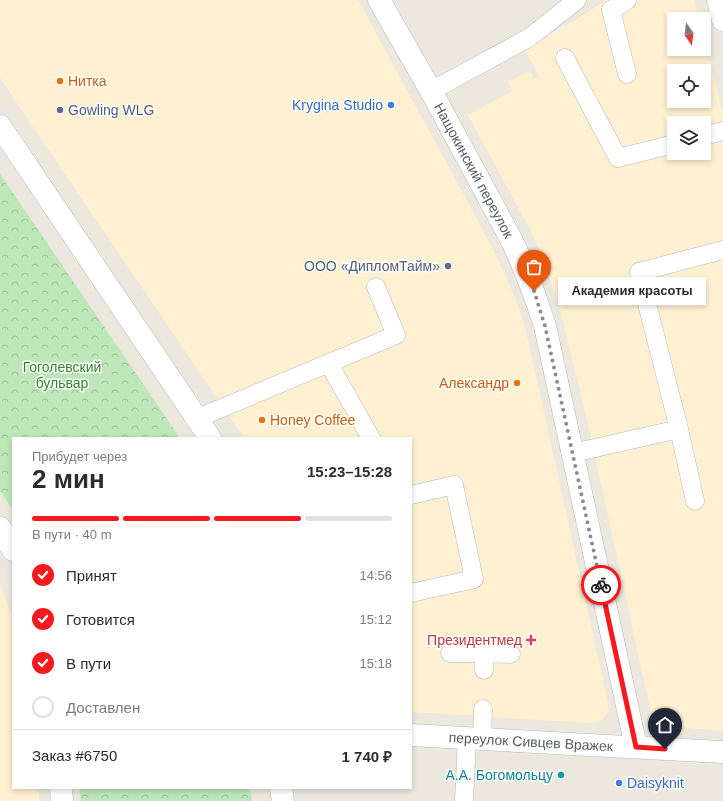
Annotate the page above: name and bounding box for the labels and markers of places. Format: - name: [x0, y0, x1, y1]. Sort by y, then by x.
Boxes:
- place label: Нитка: [68, 73, 107, 89]
- marker: Нитка: [55, 76, 65, 86]
- place label: Krygina Studio: [292, 97, 383, 113]
- marker: Krygina Studio: [386, 100, 396, 110]
- place label: Gowling WLG: [68, 102, 154, 118]
- marker: Gowling WLG: [55, 105, 65, 115]
- pin: [517, 250, 551, 291]
- place label: ООО «ДипломТайм»: [304, 258, 440, 274]
- marker: ООО «ДипломТайм»: [443, 261, 453, 271]
- callout: Академия красоты: [558, 277, 706, 305]
- place label: Александр: [439, 375, 509, 391]
- marker: Александр: [512, 378, 522, 388]
- place label: Honey Coffee: [270, 412, 356, 428]
- marker: Honey Coffee: [257, 415, 267, 425]
- place label: Президентмед: [427, 632, 522, 648]
- marker: Президентмед: [525, 634, 537, 646]
- pin: [648, 708, 682, 749]
- place label: А.А. Богомольцу: [446, 767, 553, 783]
- marker: А.А. Богомольцу: [556, 770, 566, 780]
- place label: Daisyknit: [627, 775, 684, 791]
- marker: Daisyknit: [614, 778, 624, 788]

